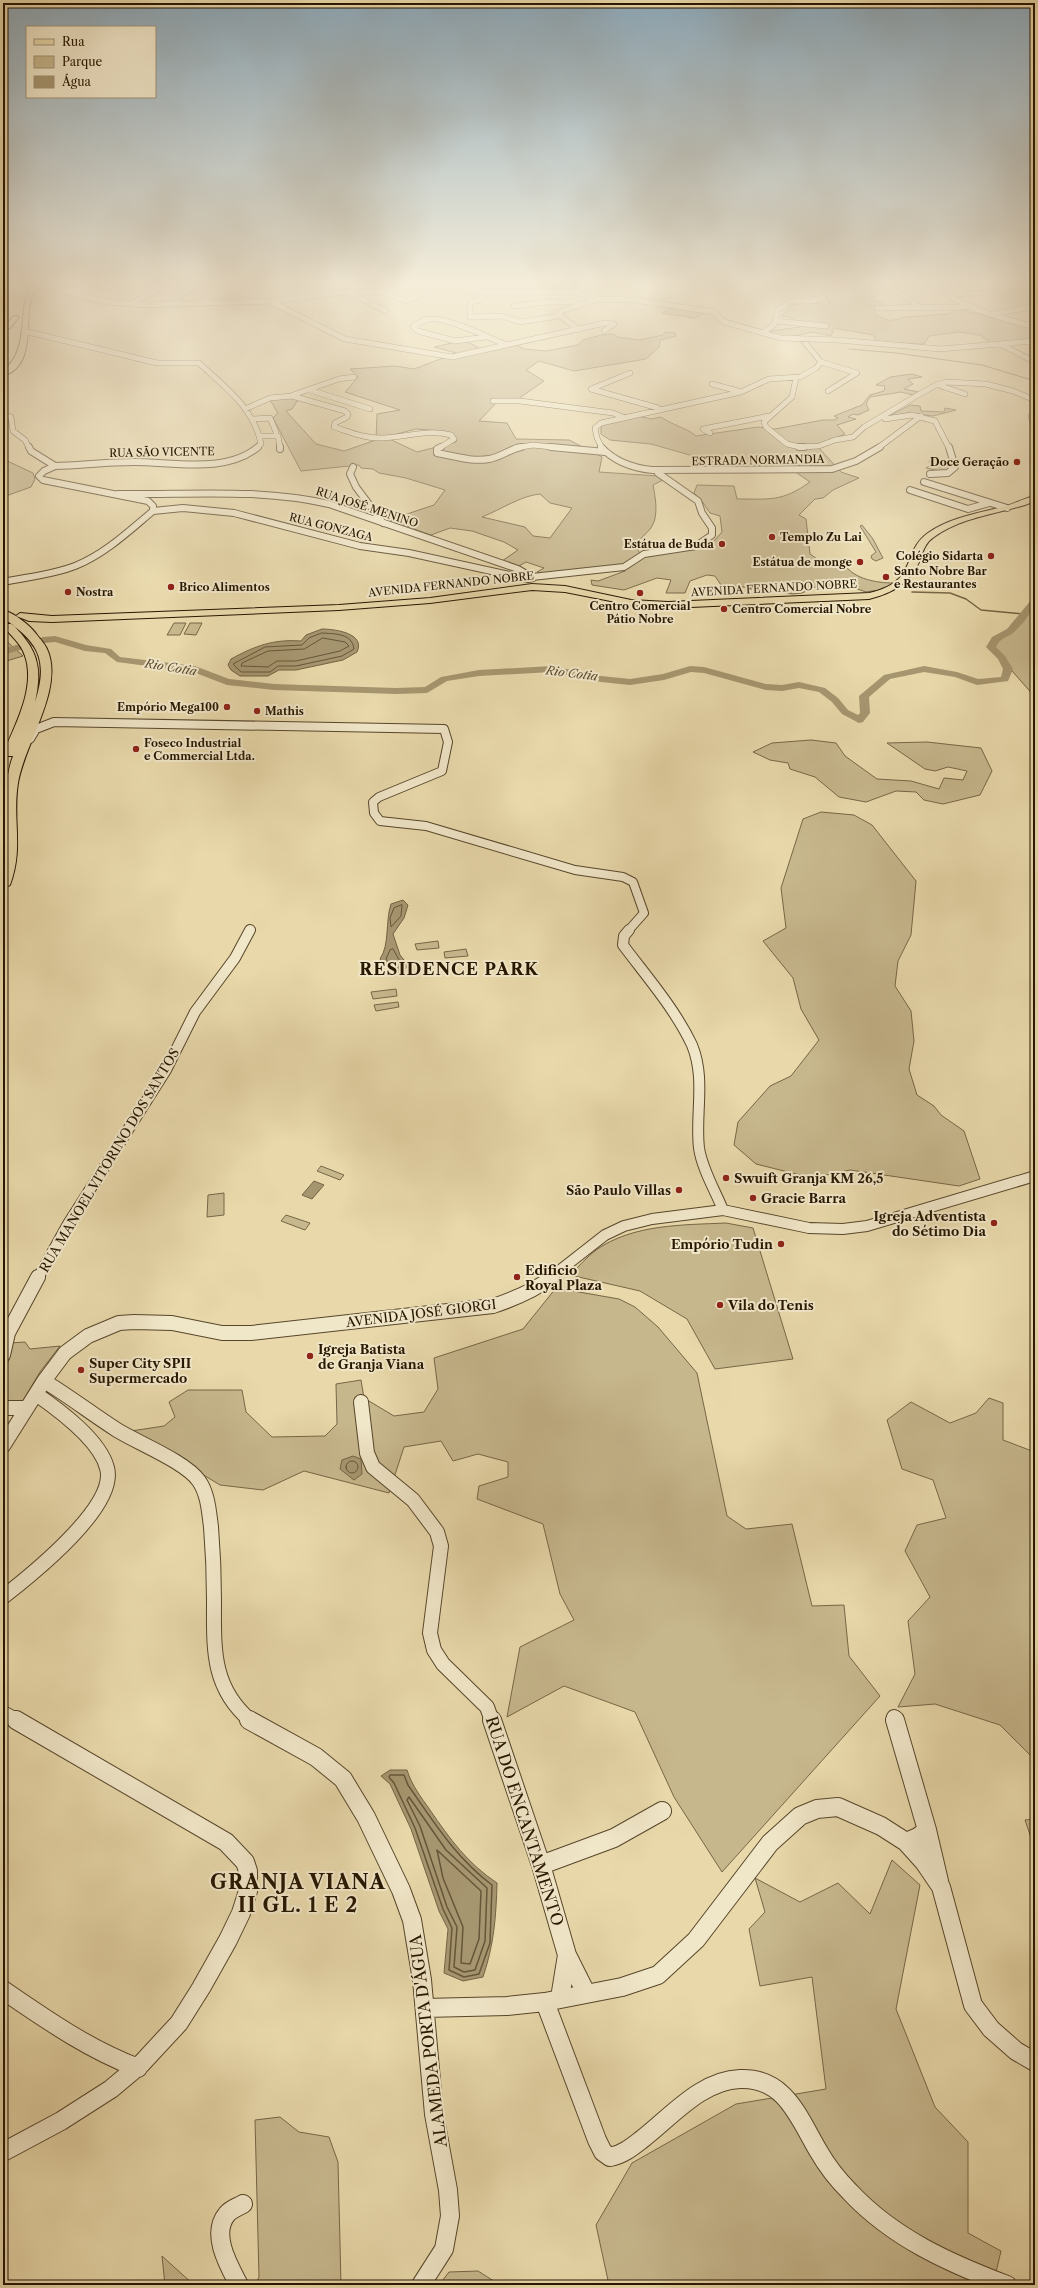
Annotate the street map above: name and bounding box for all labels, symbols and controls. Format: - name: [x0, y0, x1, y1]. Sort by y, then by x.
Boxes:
- legend: [26, 26, 156, 98]
- text: Rua: [62, 34, 85, 49]
- text: Parque: [62, 54, 103, 69]
- text: Água: [61, 73, 92, 89]
- street label: RUA SÃO VICENTE: [109, 444, 215, 460]
- street label: ESTRADA NORMANDIA: [691, 452, 826, 468]
- place label: Doce Geração: [930, 455, 1009, 469]
- marker: Doce Geração: [1012, 457, 1022, 467]
- street label: RUA JOSÉ MENINO: [314, 484, 420, 530]
- street label: RUA GONZAGA: [288, 510, 375, 544]
- place label: Templo Zu Lai: [780, 530, 862, 544]
- marker: Templo Zu Lai: [767, 532, 777, 542]
- place label: Estátua de Buda: [624, 537, 715, 551]
- marker: Estátua de Buda: [717, 539, 727, 549]
- place label: Colégio Sidarta: [896, 549, 984, 563]
- marker: Colégio Sidarta: [986, 551, 996, 561]
- place label: Estátua de monge: [752, 555, 852, 569]
- marker: Estátua de monge: [855, 557, 865, 567]
- place label: Santo Nobre Bar e Restaurantes: [894, 564, 988, 591]
- street label: AVENIDA FERNANDO NOBRE: [366, 568, 535, 600]
- marker: Santo Nobre Bar e Restaurantes: [881, 572, 891, 582]
- street label: AVENIDA FERNANDO NOBRE: [689, 577, 858, 599]
- place label: Brico Alimentos: [179, 580, 270, 594]
- marker: Brico Alimentos: [166, 582, 176, 592]
- place label: Nostra: [76, 585, 114, 599]
- marker: Nostra: [63, 587, 73, 597]
- marker: Centro Comercial Pátio Nobre: [635, 588, 645, 598]
- place label: Centro Comercial Pátio Nobre: [589, 599, 691, 626]
- place label: Centro Comercial Nobre: [732, 602, 872, 616]
- marker: Centro Comercial Nobre: [719, 604, 729, 614]
- water label: Rio Cotia: [143, 655, 198, 678]
- water label: Rio Cotia: [544, 662, 599, 684]
- place label: Empório Mega100: [117, 700, 219, 714]
- marker: Empório Mega100: [222, 702, 232, 712]
- place label: Mathis: [265, 704, 304, 718]
- marker: Mathis: [252, 706, 262, 716]
- place label: Foseco Industrial e Commercial Ltda.: [144, 736, 255, 763]
- marker: Foseco Industrial e Commercial Ltda.: [131, 744, 141, 754]
- district label: RESIDENCE PARK: [359, 959, 539, 979]
- street label: RUA MANOEL VITORINO DOS SANTOS: [36, 1045, 183, 1275]
- place label: Swuift Granja KM 26,5: [734, 1170, 884, 1186]
- marker: Swuift Granja KM 26,5: [721, 1173, 731, 1183]
- place label: São Paulo Villas: [566, 1182, 671, 1198]
- marker: São Paulo Villas: [674, 1185, 684, 1195]
- place label: Gracie Barra: [761, 1190, 846, 1206]
- marker: Gracie Barra: [748, 1193, 758, 1203]
- place label: Igreja Adventista do Sétimo Dia: [874, 1208, 986, 1239]
- marker: Igreja Adventista do Sétimo Dia: [989, 1218, 999, 1228]
- place label: Empório Tudin: [671, 1236, 773, 1252]
- marker: Empório Tudin: [776, 1239, 786, 1249]
- place label: Edificio Royal Plaza: [525, 1262, 602, 1293]
- marker: Edificio Royal Plaza: [512, 1272, 522, 1282]
- street label: AVENIDA JOSÉ GIORGI: [344, 1296, 497, 1330]
- place label: Vila do Tenis: [727, 1297, 814, 1313]
- marker: Vila do Tenis: [715, 1300, 725, 1310]
- place label: Igreja Batista de Granja Viana: [318, 1341, 425, 1372]
- marker: Igreja Batista de Granja Viana: [305, 1351, 315, 1361]
- place label: Super City SPII Supermercado: [89, 1355, 191, 1386]
- marker: Super City SPII Supermercado: [76, 1365, 86, 1375]
- street label: RUA DO ENCANTAMENTO: [482, 1714, 568, 1928]
- district label: GRANJA VIANA II GL. 1 E 2: [210, 1870, 386, 1917]
- street label: ALAMEDA PORTA D'ÁGUA: [405, 1932, 451, 2149]

